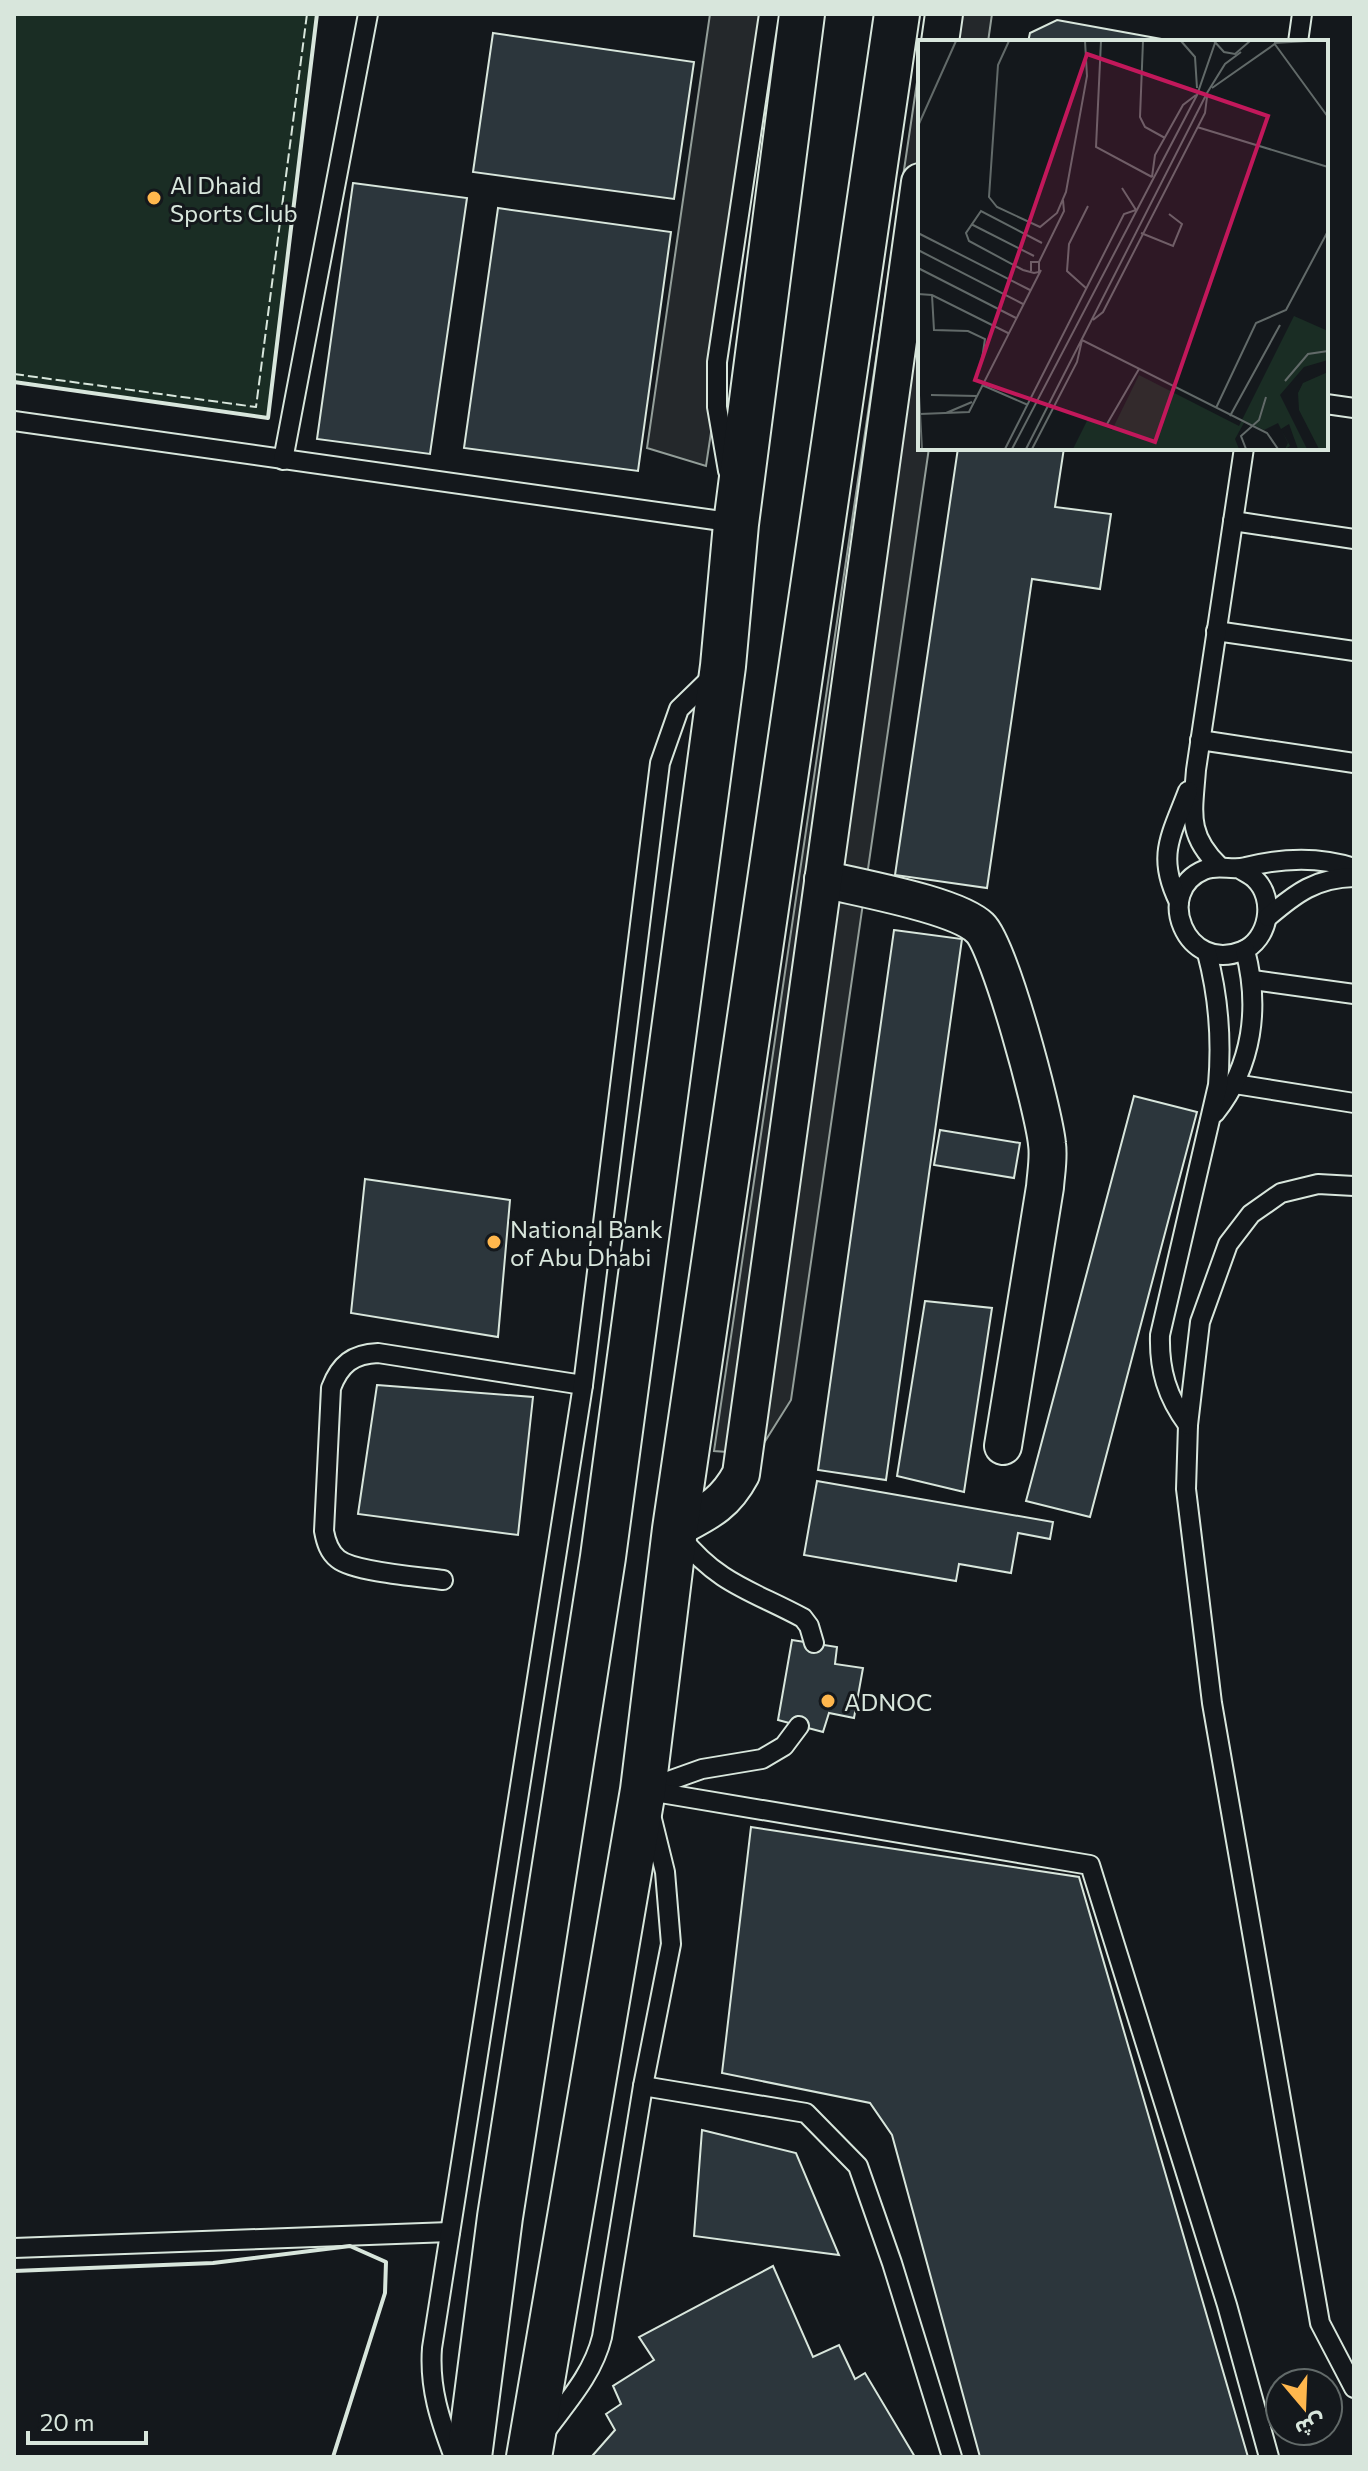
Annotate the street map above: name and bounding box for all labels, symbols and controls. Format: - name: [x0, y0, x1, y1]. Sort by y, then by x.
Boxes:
- inset map: [918, 40, 1328, 450]
- place label: Al Dhaid Sports Club: [170, 170, 298, 227]
- marker: Al Dhaid Sports Club: [145, 189, 163, 207]
- place label: National Bank of Abu Dhabi: [510, 1214, 663, 1271]
- marker: National Bank of Abu Dhabi: [485, 1233, 503, 1251]
- place label: ADNOC: [844, 1687, 932, 1716]
- marker: ADNOC: [819, 1692, 837, 1710]
- north arrow: [1264, 2367, 1344, 2447]
- scale bar: [28, 2395, 146, 2445]
- text: 20 m: [40, 2407, 94, 2436]
- text: ش: [1292, 2409, 1329, 2444]

